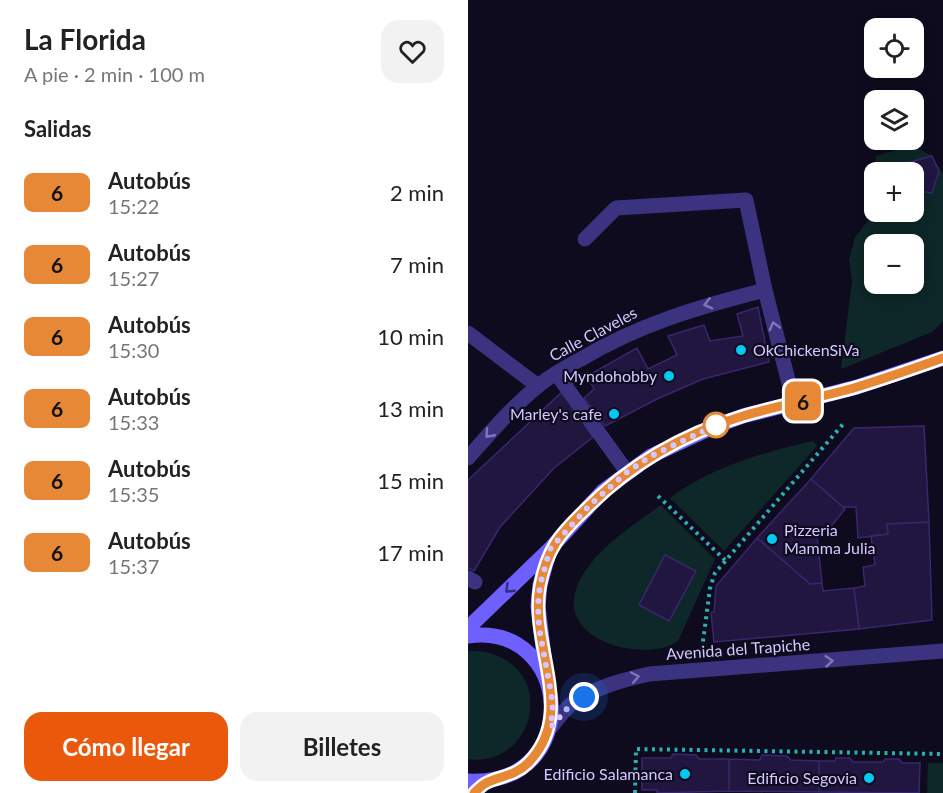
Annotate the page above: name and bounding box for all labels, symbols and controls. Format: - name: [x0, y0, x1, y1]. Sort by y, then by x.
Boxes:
- map controls: [864, 18, 924, 294]
- button: locate: [864, 18, 924, 78]
- button: heart: [381, 20, 444, 83]
- text: La Florida: [24, 22, 146, 56]
- text: A pie · 2 min · 100 m: [24, 62, 205, 86]
- button: layers: [864, 90, 924, 150]
- text: Salidas: [24, 115, 91, 142]
- button: +: [864, 162, 924, 222]
- text: Autobús: [108, 167, 191, 194]
- text: 2 min: [390, 179, 444, 206]
- text: 6: [51, 180, 63, 205]
- text: 15:22: [108, 194, 159, 218]
- button: −: [864, 234, 924, 294]
- text: Autobús: [108, 239, 191, 266]
- text: 7 min: [390, 251, 444, 278]
- text: 6: [51, 252, 63, 277]
- text: 15:27: [108, 266, 159, 290]
- one-way arrow: [703, 297, 713, 310]
- street label: Calle Claveles: [546, 302, 640, 365]
- text: Autobús: [108, 311, 191, 338]
- one-way arrow: [769, 322, 781, 332]
- text: 10 min: [377, 323, 444, 350]
- text: 6: [51, 324, 63, 349]
- text: 15:30: [108, 338, 159, 362]
- place label: OkChickenSiVa: [753, 340, 860, 359]
- marker: OkChickenSiVa: [734, 343, 748, 357]
- place label: Myndohobby: [563, 366, 658, 385]
- marker: Myndohobby: [662, 369, 676, 383]
- line badge: 6: [784, 382, 822, 420]
- text: Autobús: [108, 383, 191, 410]
- text: 6: [797, 389, 809, 414]
- text: 13 min: [377, 395, 444, 422]
- text: 6: [51, 396, 63, 421]
- place label: Marley's cafe: [510, 404, 602, 423]
- marker: Marley's cafe: [607, 407, 621, 421]
- text: 15:33: [108, 410, 159, 434]
- unlabelled marker: [703, 412, 729, 438]
- one-way arrow: [485, 427, 496, 438]
- text: Autobús: [108, 455, 191, 482]
- text: 15 min: [377, 467, 444, 494]
- text: 6: [51, 468, 63, 493]
- text: 15:35: [108, 482, 159, 506]
- place label: Pizzeria Mamma Julia: [784, 520, 876, 557]
- text: Autobús: [108, 527, 191, 554]
- marker: Pizzeria Mamma Julia: [765, 532, 779, 546]
- text: 17 min: [377, 539, 444, 566]
- text: 6: [51, 540, 63, 565]
- text: 15:37: [108, 554, 159, 578]
- one-way arrow: [505, 582, 515, 593]
- street label: Avenida del Trapiche: [665, 634, 811, 663]
- one-way arrow: [825, 654, 834, 667]
- one-way arrow: [630, 672, 640, 685]
- your location: [569, 682, 599, 712]
- button: Cómo llegar: [24, 712, 228, 781]
- button: Billetes: [240, 712, 444, 781]
- place label: Edificio Salamanca: [544, 764, 673, 783]
- marker: Edificio Salamanca: [678, 767, 692, 781]
- place label: Edificio Segovia: [747, 768, 857, 787]
- marker: Edificio Segovia: [862, 771, 876, 785]

